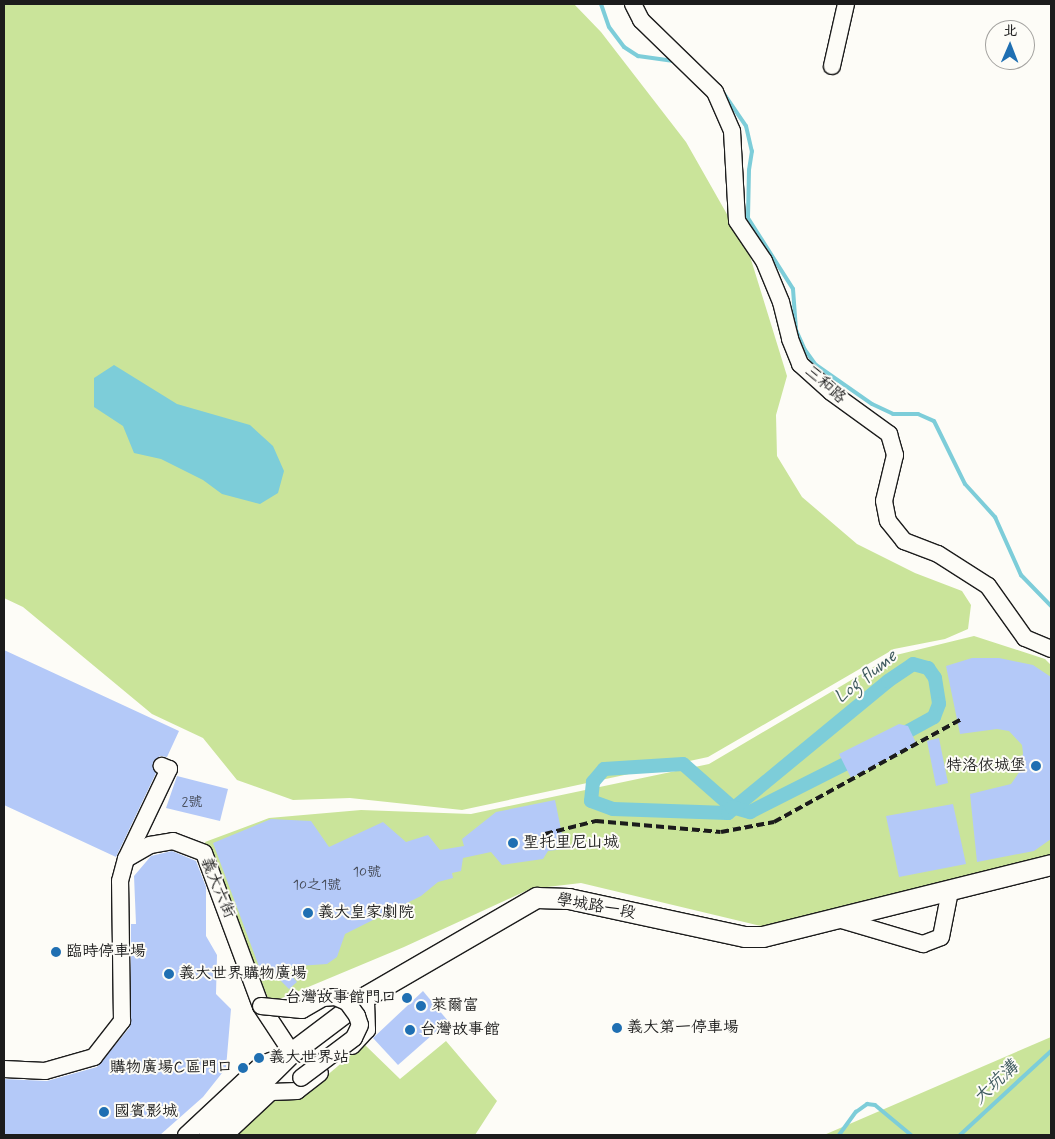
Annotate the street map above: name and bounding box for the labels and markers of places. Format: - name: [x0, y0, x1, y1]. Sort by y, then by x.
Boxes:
- place label: 特洛依城堡: [946, 756, 1026, 776]
- marker: 特洛依城堡: [1030, 760, 1042, 772]
- place label: 聖托里尼山城: [523, 833, 619, 853]
- marker: 聖托里尼山城: [507, 837, 519, 849]
- place label: 義大皇家劇院: [318, 903, 414, 923]
- marker: 義大皇家劇院: [302, 907, 314, 919]
- place label: 臨時停車場: [66, 942, 146, 962]
- marker: 臨時停車場: [50, 946, 62, 958]
- place label: 義大世界購物廣場: [179, 964, 307, 984]
- marker: 義大世界購物廣場: [163, 968, 175, 980]
- place label: 台灣故事館門口: [285, 988, 397, 1008]
- marker: 台灣故事館門口: [401, 992, 413, 1004]
- place label: 萊爾富: [431, 996, 479, 1016]
- marker: 萊爾富: [415, 1000, 427, 1012]
- place label: 義大第一停車場: [627, 1018, 739, 1038]
- place label: 台灣故事館: [420, 1020, 500, 1040]
- marker: 義大第一停車場: [611, 1022, 623, 1034]
- marker: 台灣故事館: [404, 1024, 416, 1036]
- place label: 義大世界站: [269, 1048, 349, 1068]
- marker: 義大世界站: [253, 1052, 265, 1064]
- place label: 購物廣場C區門口: [110, 1058, 233, 1078]
- marker: 購物廣場C區門口: [237, 1062, 249, 1074]
- place label: 國賓影城: [114, 1102, 178, 1122]
- marker: 國賓影城: [98, 1106, 110, 1118]

